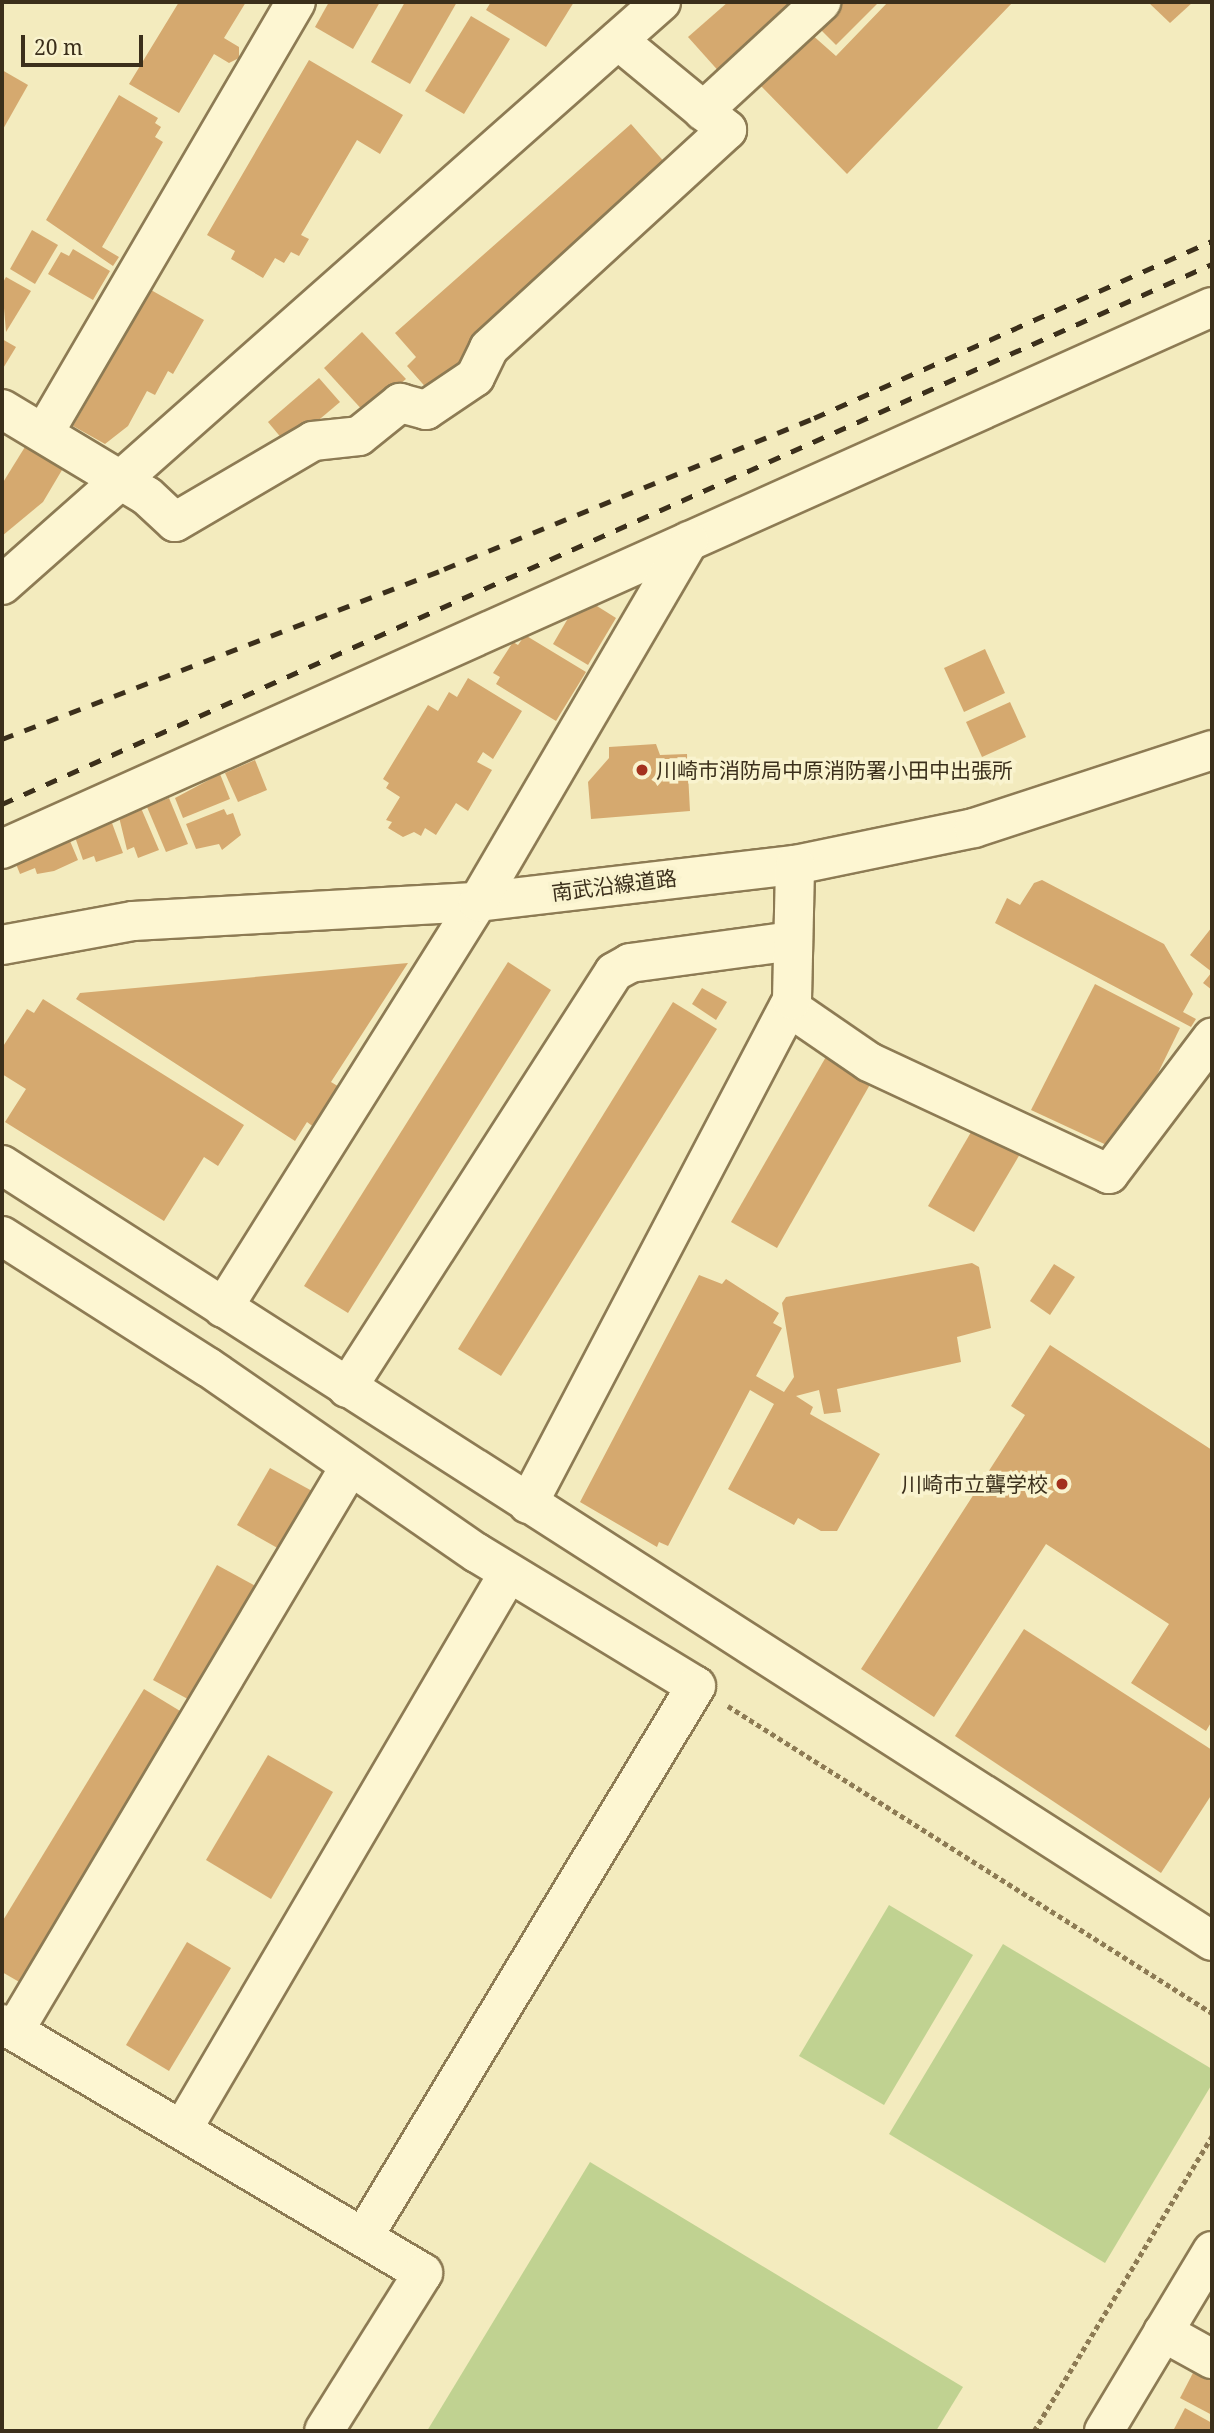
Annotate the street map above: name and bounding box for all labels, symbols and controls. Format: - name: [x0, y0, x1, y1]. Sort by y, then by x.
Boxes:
- scale bar: [24, 21, 147, 65]
- text: 20 m: [34, 33, 83, 61]
- place label: 川崎市消防局中原消防署小田中出張所: [656, 757, 1013, 783]
- marker: 川崎市消防局中原消防署小田中出張所: [634, 762, 650, 778]
- street label: 南武沿線道路: [550, 865, 678, 905]
- place label: 川崎市立聾学校: [901, 1471, 1048, 1497]
- marker: 川崎市立聾学校: [1054, 1476, 1070, 1492]

